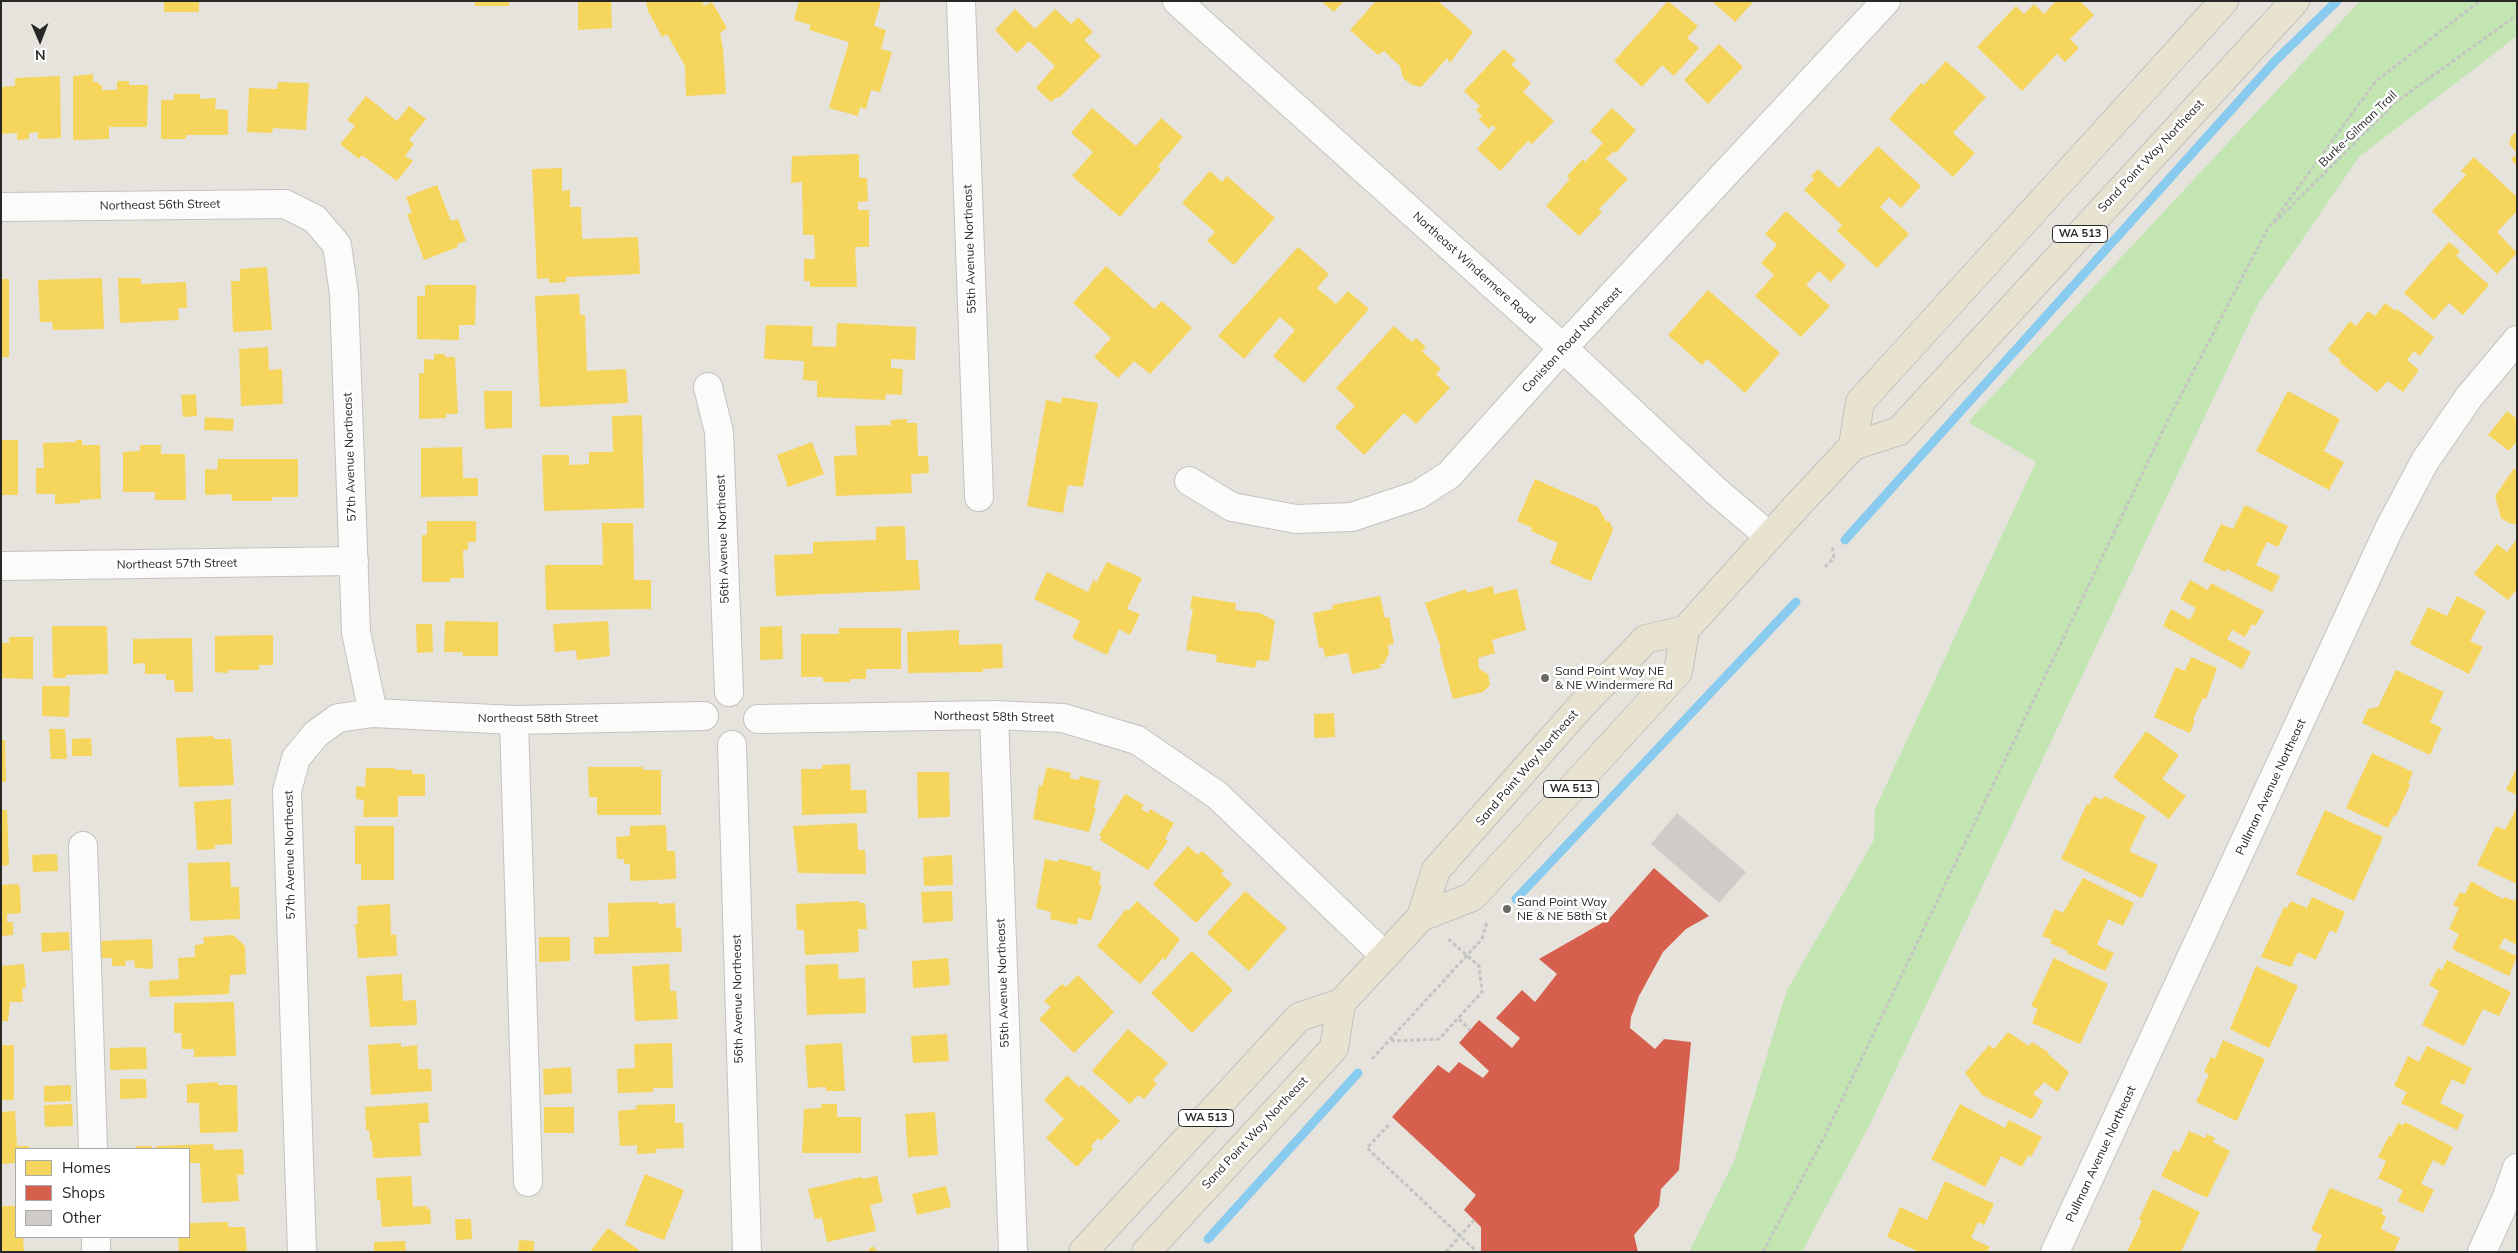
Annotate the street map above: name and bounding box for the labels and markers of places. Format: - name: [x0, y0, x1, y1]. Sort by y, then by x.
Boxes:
- place label: Sand Point Way NE & NE Windermere Rd: [1555, 664, 1673, 692]
- marker: Sand Point Way NE & NE Windermere Rd: [1539, 672, 1551, 684]
- place label: Sand Point Way NE & NE 58th St: [1517, 895, 1607, 923]
- marker: Sand Point Way NE & NE 58th St: [1501, 903, 1513, 915]

